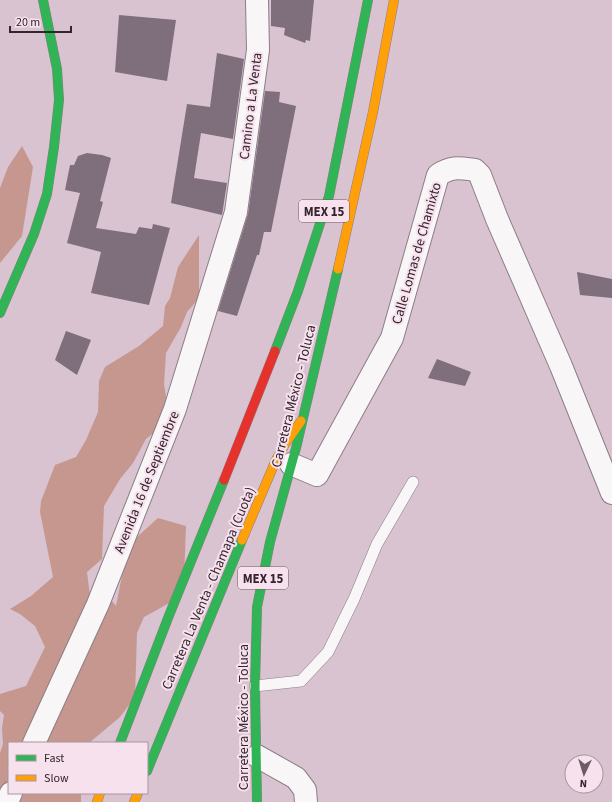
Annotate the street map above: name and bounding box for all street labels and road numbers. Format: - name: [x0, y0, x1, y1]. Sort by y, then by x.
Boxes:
- street label: Camino a La Venta: [235, 51, 267, 161]
- street label: Calle Lomas de Chamixto: [387, 180, 447, 327]
- road number: MEX 15: [299, 200, 349, 222]
- street label: Carretera México - Toluca: [267, 323, 321, 470]
- street label: Avenida 16 de Septiembre: [109, 408, 185, 557]
- street label: Carretera La Venta - Chamapa (Cuota): [157, 484, 261, 693]
- road number: MEX 15: [238, 567, 288, 589]
- street label: Carretera México - Toluca: [234, 644, 254, 790]

